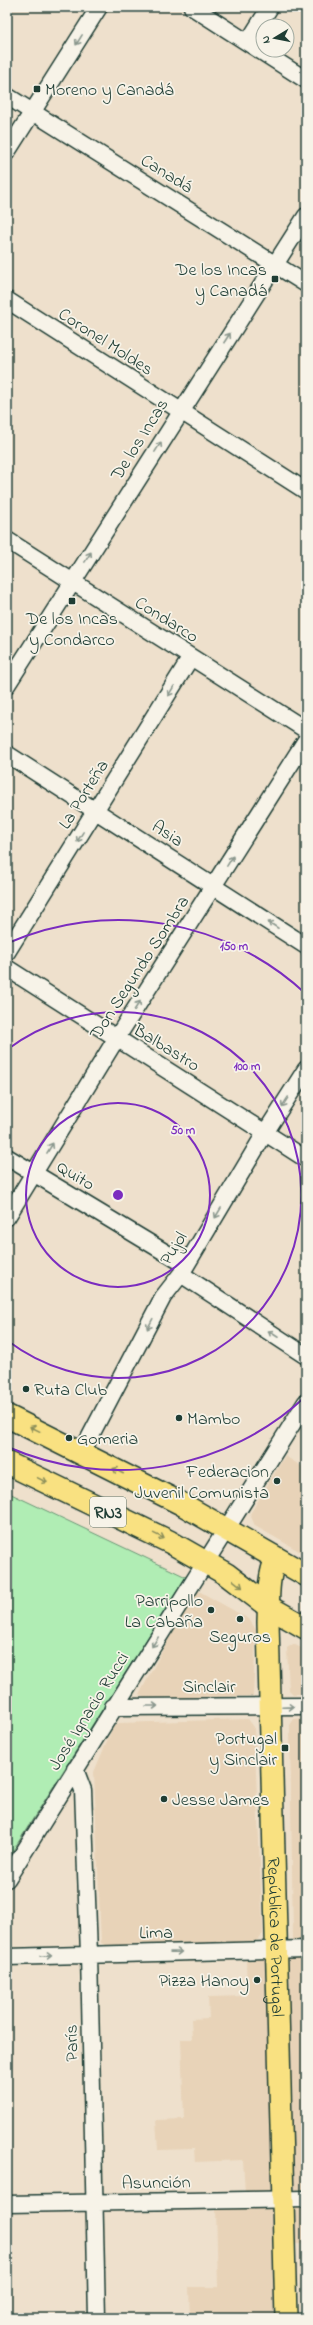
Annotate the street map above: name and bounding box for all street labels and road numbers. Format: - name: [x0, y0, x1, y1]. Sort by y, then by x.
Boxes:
- street label: Canadá: [135, 148, 197, 201]
- street label: Coronel Moldes: [52, 302, 158, 383]
- street label: De los Incas: [105, 394, 176, 487]
- street label: Condarco: [129, 591, 203, 651]
- street label: La Porteña: [53, 755, 116, 835]
- street label: Asia: [146, 815, 188, 855]
- street label: Don Segundo Sombra: [84, 891, 198, 1046]
- street label: Balbastro: [127, 1017, 204, 1079]
- street label: Quito: [51, 1155, 99, 1198]
- street label: Pujol: [154, 1227, 195, 1271]
- road number: RN3: [90, 1497, 126, 1527]
- street label: José Ignacio Rucci: [43, 1648, 137, 1777]
- street label: Sinclair: [182, 1675, 236, 1701]
- street label: República de Portugal: [259, 1857, 289, 2017]
- street label: Lima: [139, 1921, 173, 1947]
- street label: París: [60, 2024, 86, 2062]
- street label: Asunción: [121, 2170, 191, 2198]

